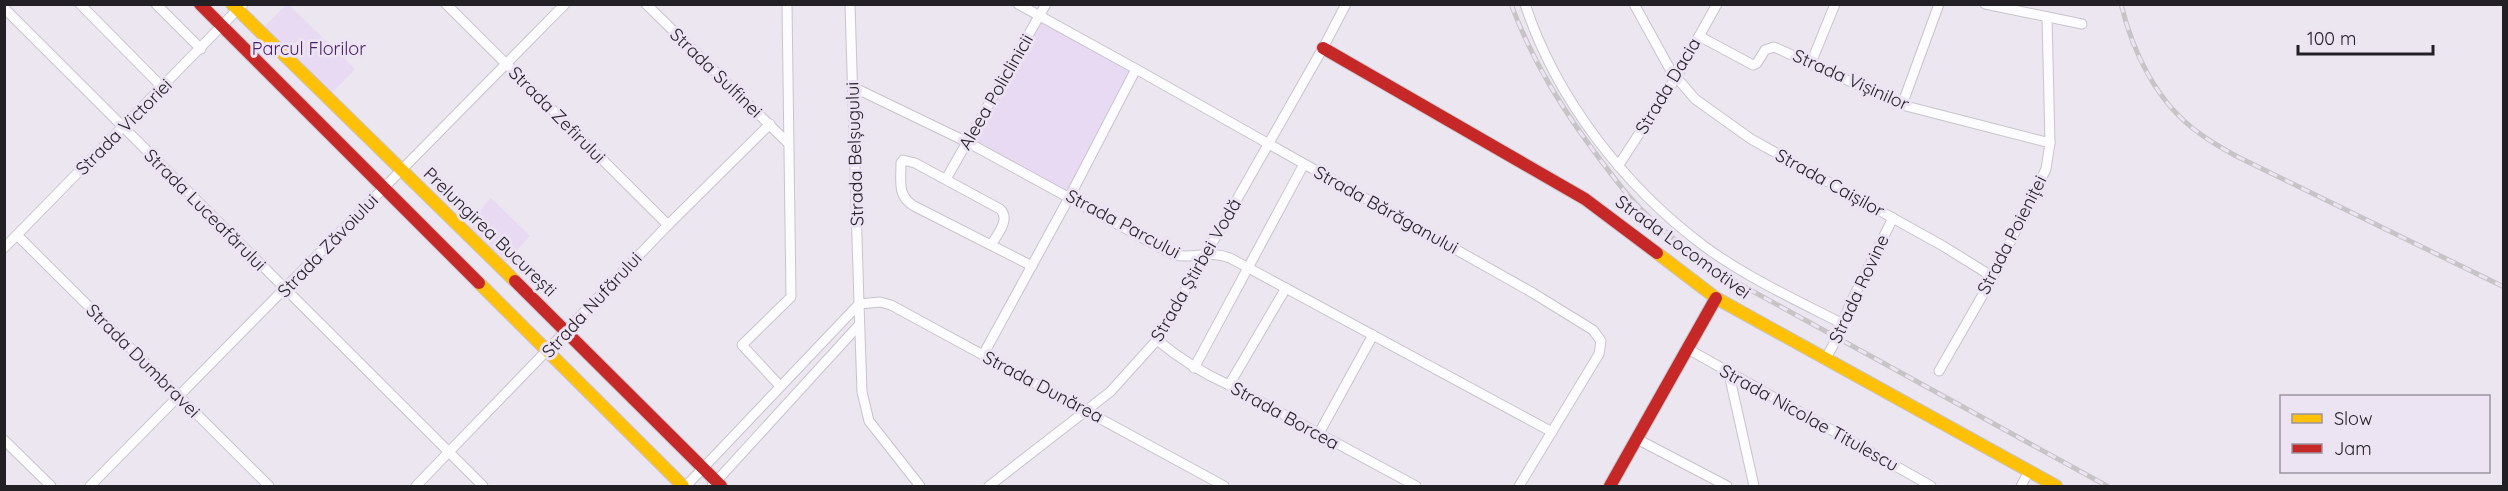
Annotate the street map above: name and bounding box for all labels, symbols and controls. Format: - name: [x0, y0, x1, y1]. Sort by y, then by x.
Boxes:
- scale bar: [2298, 18, 2433, 56]
- street label: Strada Sulfinei: [665, 23, 767, 123]
- text: 100 m: [2307, 27, 2356, 50]
- street label: Aleea Policlinicii: [953, 30, 1038, 154]
- street label: Strada Dacia: [1630, 33, 1705, 138]
- park label: Parcul Florilor: [252, 37, 366, 60]
- street label: Strada Vișinilor: [1790, 44, 1913, 115]
- street label: Strada Zefirului: [504, 61, 611, 168]
- street label: Strada Victoriei: [70, 73, 177, 180]
- street label: Strada Belșugului: [840, 81, 869, 227]
- street label: Strada Caișilor: [1772, 143, 1889, 222]
- street label: Strada Luceafărului: [139, 144, 271, 276]
- street label: Strada Bărăganului: [1310, 160, 1463, 259]
- street label: Prelungirea București: [419, 162, 562, 301]
- street label: Strada Poieniței: [1972, 171, 2051, 298]
- street label: Strada Parcului: [1062, 184, 1184, 263]
- street label: Strada Zăvoiului: [272, 189, 383, 302]
- street label: Strada Locomotivei: [1611, 190, 1756, 303]
- street label: Strada Știrbei Vodă: [1145, 194, 1246, 346]
- street label: Strada Rovine: [1823, 231, 1894, 347]
- street label: Strada Nufărului: [537, 247, 647, 362]
- street label: Strada Dumbravei: [82, 299, 205, 422]
- street label: Strada Dunărea: [979, 345, 1107, 428]
- street label: Strada Nicolae Titulescu: [1716, 359, 1903, 476]
- street label: Strada Borcea: [1227, 376, 1343, 455]
- legend: [2280, 395, 2490, 473]
- text: Slow: [2334, 407, 2372, 430]
- text: Jam: [2334, 437, 2372, 460]

